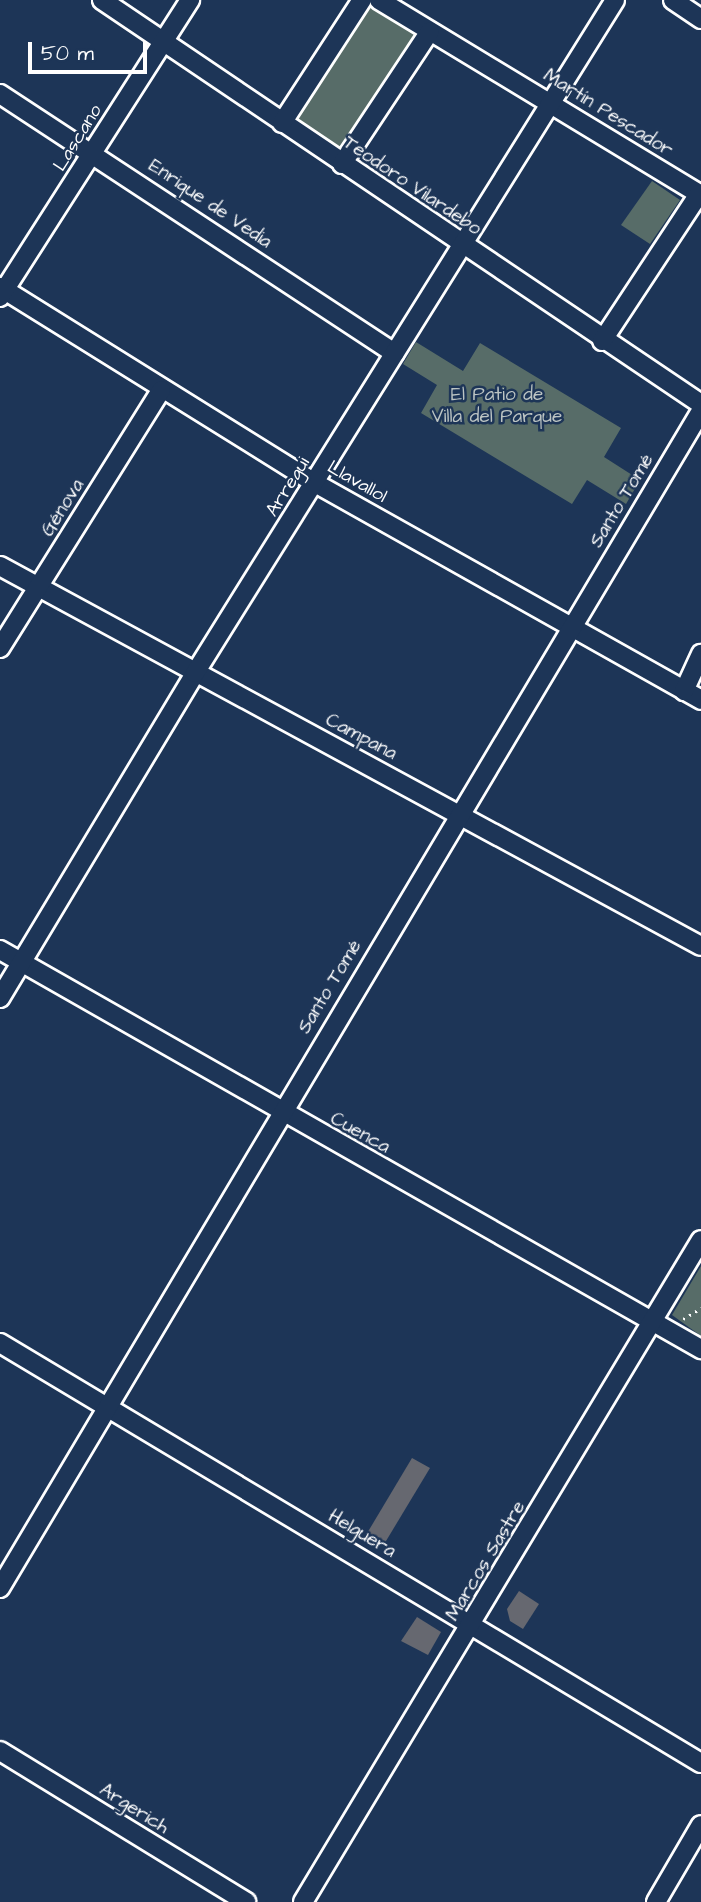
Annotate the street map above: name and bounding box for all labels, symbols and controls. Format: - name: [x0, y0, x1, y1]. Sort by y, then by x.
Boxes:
- scale bar: [32, 28, 150, 72]
- text: 50 m: [41, 39, 94, 68]
- street label: Martín Pescador: [539, 64, 677, 162]
- street label: Lascano: [49, 100, 107, 176]
- street label: Teodoro Vilardebo: [339, 131, 485, 241]
- street label: Enrique de Vedia: [144, 154, 276, 254]
- park label: El Patio de Villa del Parque: [432, 384, 562, 428]
- street label: Santo Tomé: [585, 450, 659, 552]
- street label: Arregui: [261, 453, 315, 521]
- street label: Llavallol: [323, 456, 391, 508]
- street label: Génova: [37, 475, 89, 541]
- street label: Campana: [322, 709, 400, 765]
- street label: Santo Tomé: [293, 936, 367, 1038]
- street label: Cuenca: [326, 1107, 394, 1159]
- street label: Marcos Sastre: [441, 1497, 531, 1625]
- street label: Helguera: [324, 1505, 400, 1563]
- street label: Argerich: [95, 1779, 173, 1839]

